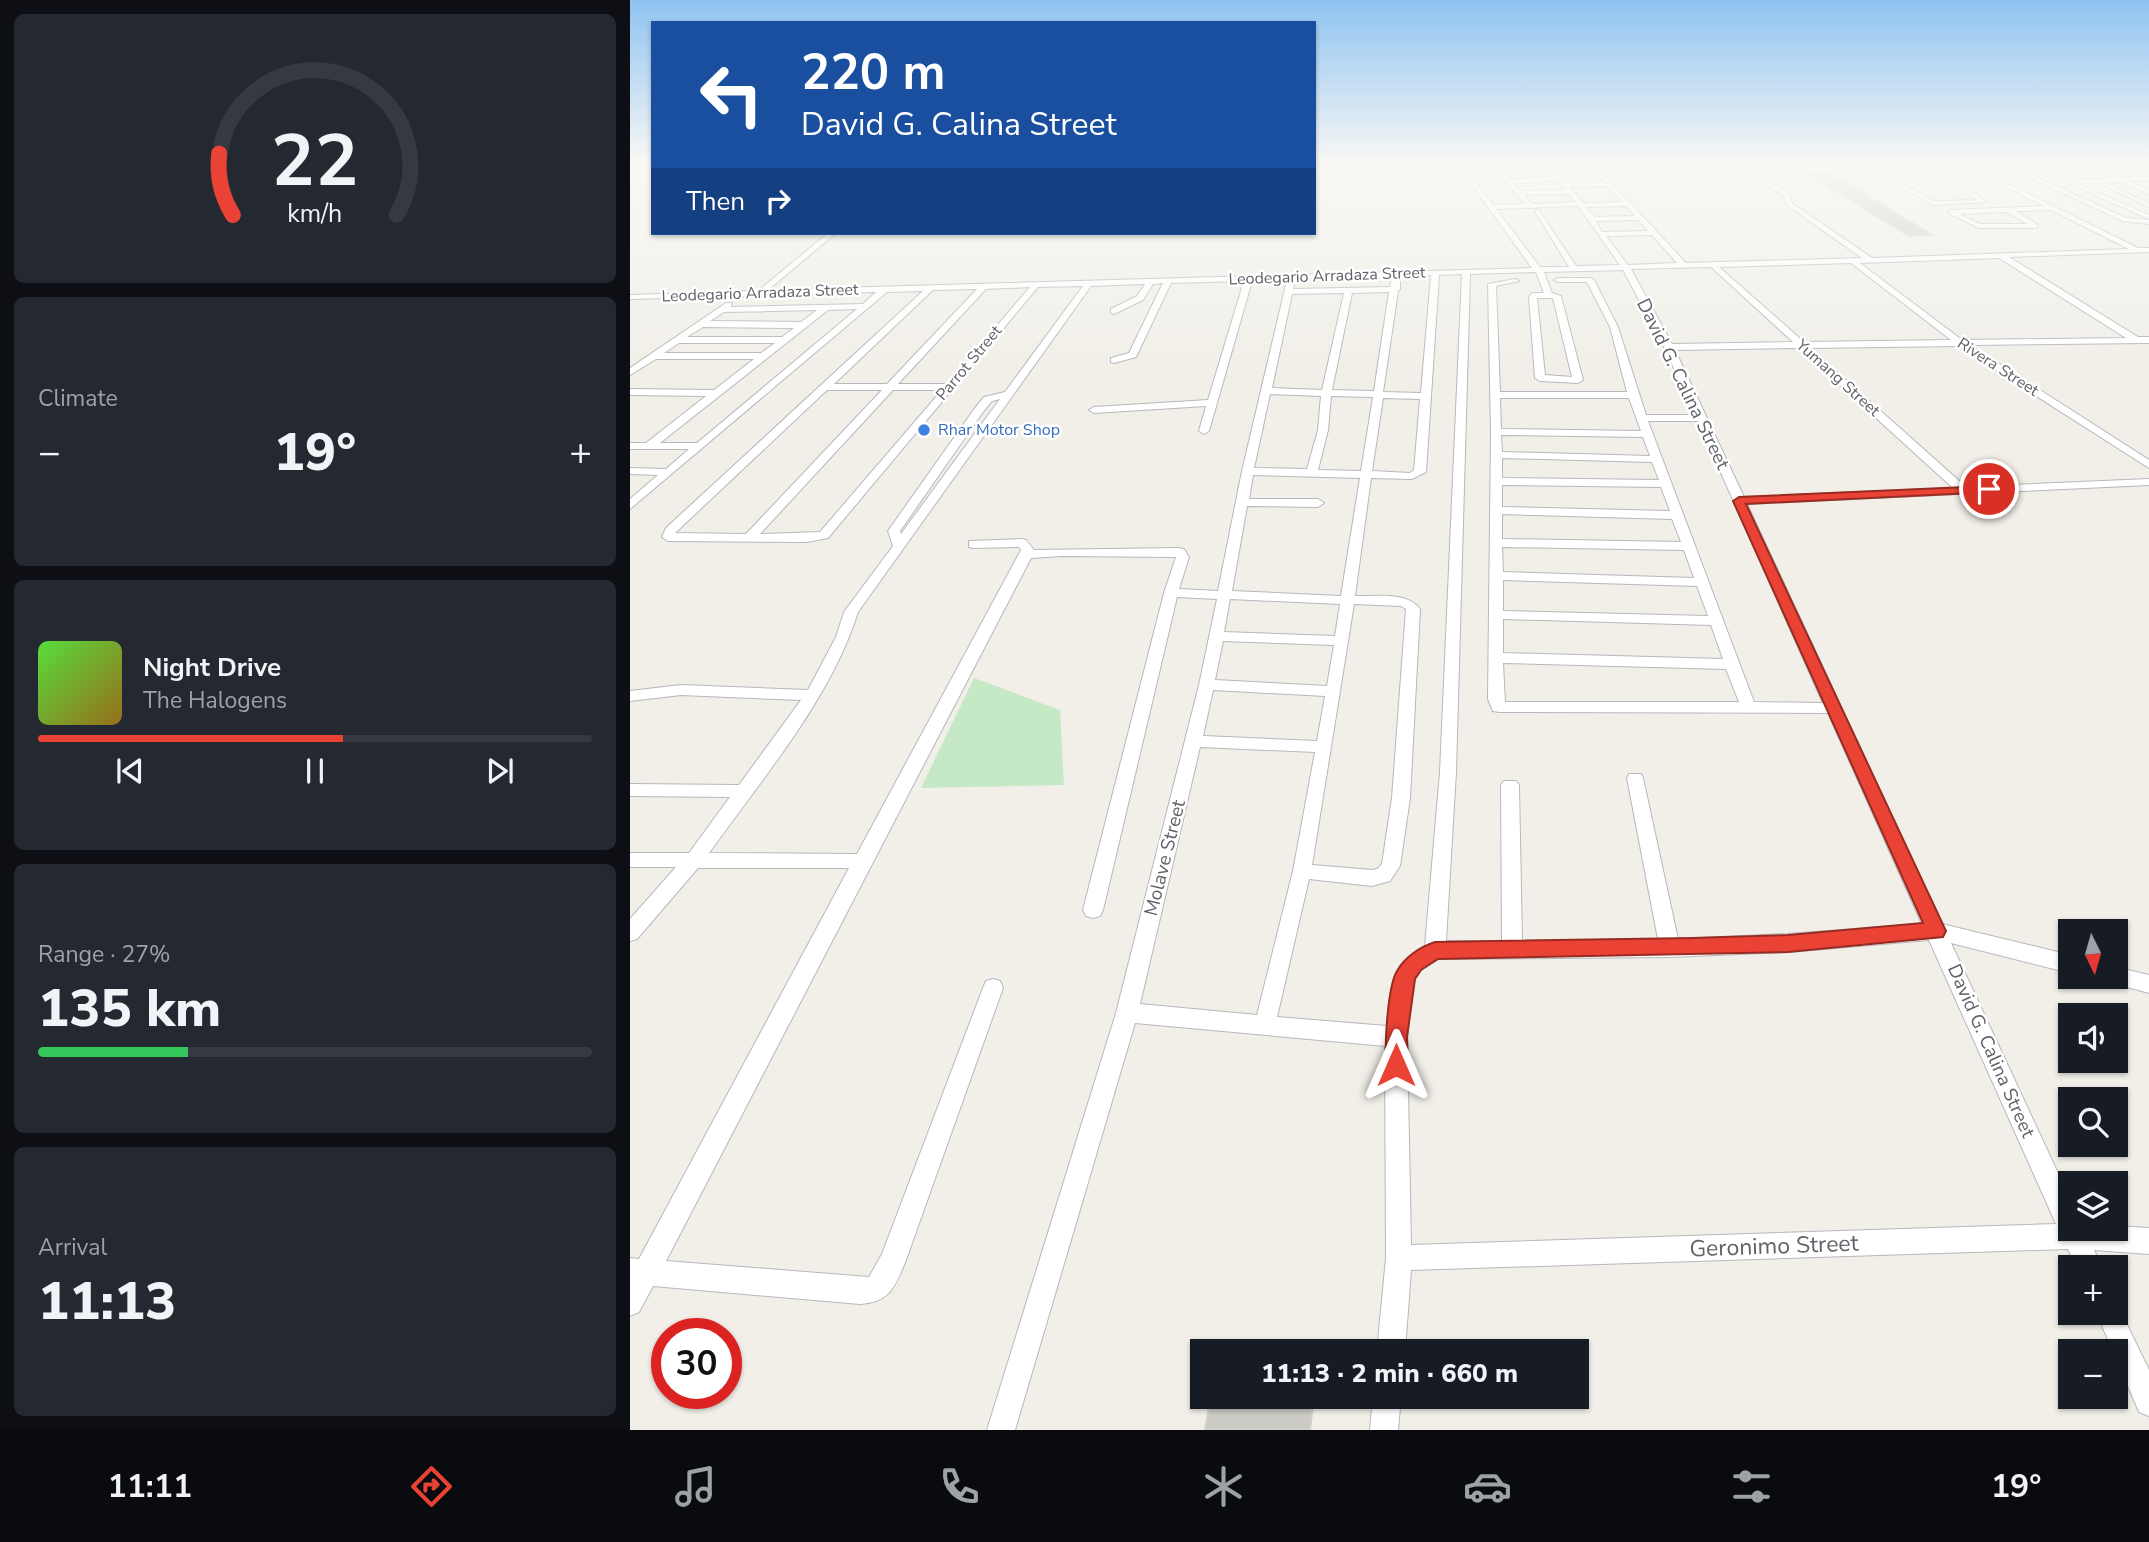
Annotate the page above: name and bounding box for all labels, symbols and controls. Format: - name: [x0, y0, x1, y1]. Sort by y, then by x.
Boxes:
- text: 220 m: [801, 39, 945, 106]
- icon: left: [686, 49, 777, 140]
- text: David G. Calina Street: [801, 103, 1117, 146]
- text: 22: [271, 111, 359, 211]
- icon: right: [759, 182, 797, 220]
- text: Then: [686, 184, 745, 219]
- text: km/h: [287, 196, 343, 230]
- street label: Leodegario Arradaza Street: [1228, 262, 1426, 290]
- street label: Leodegario Arradaza Street: [661, 279, 859, 307]
- street label: David G. Calina Street: [1630, 294, 1736, 474]
- street label: Parrot Street: [931, 320, 1007, 405]
- street label: Rivera Street: [1953, 332, 2043, 402]
- street label: Yumang Street: [1791, 334, 1885, 422]
- text: Climate: [38, 383, 118, 414]
- text: 19°: [274, 417, 356, 488]
- place label: Rhar Motor Shop: [938, 419, 1060, 441]
- marker: Rhar Motor Shop: [916, 422, 932, 438]
- text: −: [38, 427, 61, 478]
- text: +: [569, 427, 592, 478]
- pin: [1959, 459, 2019, 519]
- icon: arrive: [1970, 470, 2008, 508]
- text: Night Drive: [143, 650, 281, 685]
- text: The Halogens: [143, 685, 287, 716]
- icon: previous: [111, 752, 149, 790]
- icon: pause: [296, 752, 334, 790]
- icon: next: [481, 752, 519, 790]
- street label: Molave Street: [1138, 797, 1192, 919]
- north arrow: [2058, 919, 2128, 989]
- map controls: [2058, 919, 2128, 1409]
- text: Range · 27%: [38, 939, 170, 970]
- street label: David G. Calina Street: [1941, 960, 2041, 1142]
- text: 135 km: [38, 973, 221, 1044]
- button: sound: [2058, 1003, 2128, 1073]
- position arrow: [1359, 1028, 1433, 1102]
- button: search: [2058, 1087, 2128, 1157]
- button: layers: [2058, 1171, 2128, 1241]
- street label: Geronimo Street: [1689, 1228, 1860, 1264]
- text: Arrival: [38, 1232, 107, 1263]
- button: +: [2058, 1255, 2128, 1325]
- text: 11:13: [38, 1266, 176, 1337]
- speed limit sign: 30: [651, 1318, 742, 1409]
- button: −: [2058, 1339, 2128, 1409]
- text: 11:13 · 2 min · 660 m: [1261, 1356, 1518, 1391]
- icon: directions: [407, 1462, 456, 1511]
- icon: music: [671, 1462, 720, 1511]
- icon: phone: [935, 1462, 984, 1511]
- icon: climate: [1199, 1462, 1248, 1511]
- icon: car: [1463, 1462, 1512, 1511]
- icon: filters: [1727, 1462, 1776, 1511]
- text: 11:11: [107, 1465, 192, 1508]
- text: 19°: [1991, 1465, 2041, 1508]

